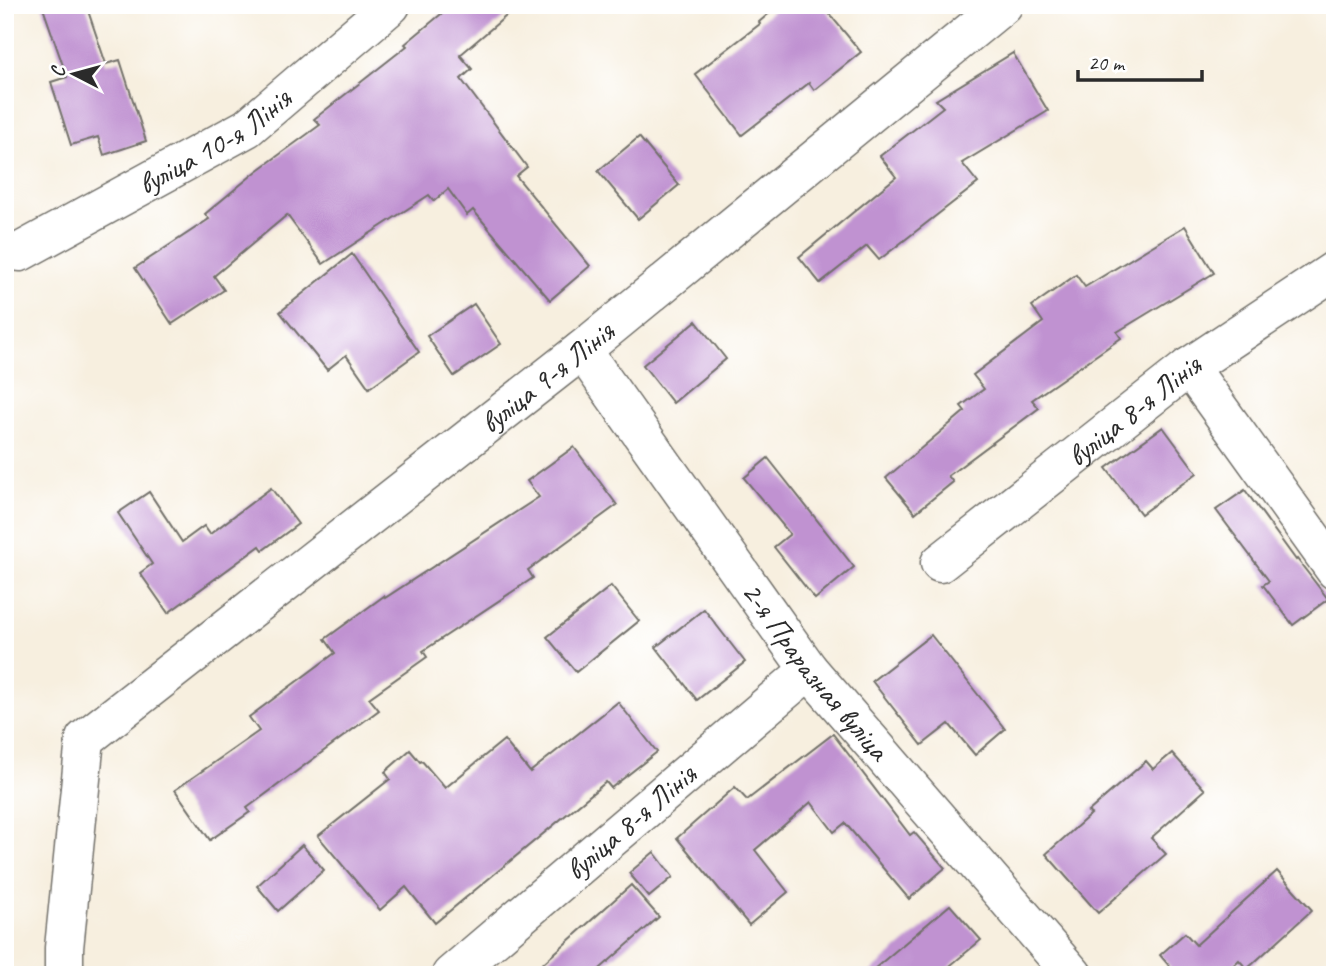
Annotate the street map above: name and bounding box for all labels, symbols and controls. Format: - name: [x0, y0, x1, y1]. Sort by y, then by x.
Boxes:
- north arrow: [38, 38, 108, 108]
- scale bar: [1078, 38, 1202, 82]
- text: 20 m: [1088, 50, 1126, 76]
- text: С: [46, 64, 71, 78]
- street label: вуліца 10-я Лінія: [131, 79, 300, 203]
- street label: вуліца 9-я Лінія: [472, 312, 623, 442]
- street label: вуліца 8-я Лінія: [1059, 345, 1209, 475]
- street label: 2-я Праразная вуліца: [733, 574, 899, 769]
- street label: вуліца 8-я Лінія: [557, 755, 705, 888]

